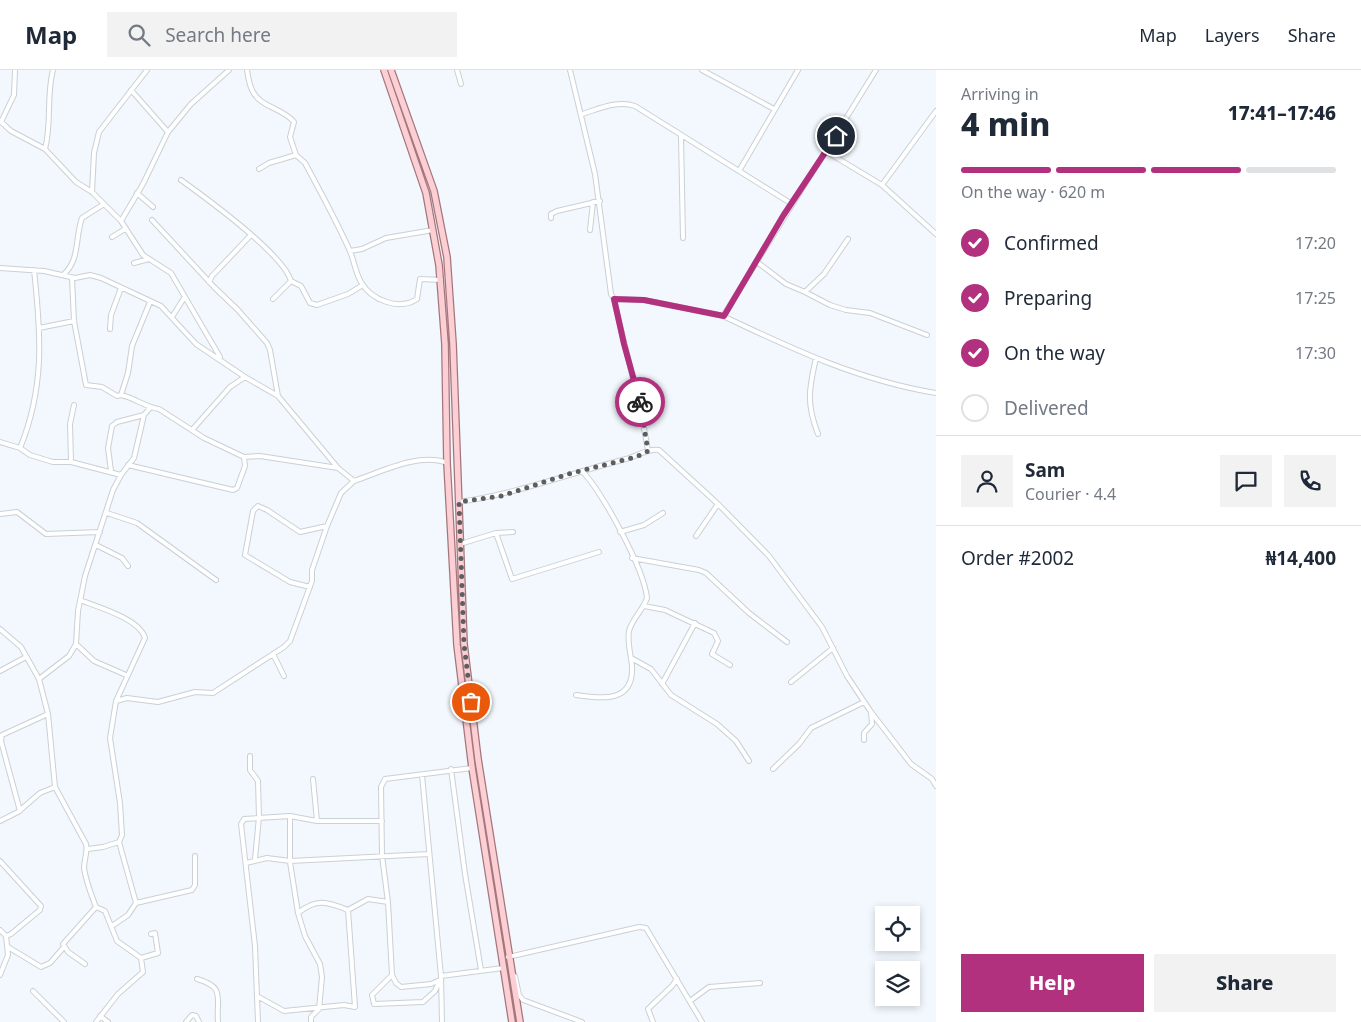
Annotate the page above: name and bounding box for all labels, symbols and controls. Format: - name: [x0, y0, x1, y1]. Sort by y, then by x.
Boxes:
- search box: [107, 12, 457, 57]
- text: Map: [25, 18, 77, 51]
- icon: search: [125, 21, 153, 49]
- text: Search here: [165, 22, 271, 48]
- text: Map: [1139, 23, 1177, 47]
- text: Layers: [1205, 23, 1260, 47]
- text: Share: [1288, 23, 1336, 47]
- text: Arriving in: [961, 83, 1039, 105]
- text: 17:41–17:46: [1228, 100, 1336, 126]
- text: 4 min: [961, 102, 1050, 145]
- pin: [815, 115, 857, 157]
- icon: home: [822, 122, 850, 150]
- text: On the way · 620 m: [961, 181, 1105, 203]
- icon: check: [961, 229, 989, 257]
- text: Confirmed: [1004, 230, 1099, 256]
- text: 17:20: [1295, 232, 1336, 254]
- icon: check: [961, 284, 989, 312]
- text: Preparing: [1004, 285, 1092, 311]
- text: 17:25: [1295, 287, 1336, 309]
- icon: check: [961, 339, 989, 367]
- text: On the way: [1004, 340, 1105, 366]
- text: 17:30: [1295, 342, 1336, 364]
- courier: [615, 377, 665, 427]
- icon: bike: [626, 388, 654, 416]
- text: Delivered: [1004, 395, 1089, 421]
- button: person: [961, 455, 1013, 507]
- button: chat: [1220, 455, 1272, 507]
- button: phone: [1284, 455, 1336, 507]
- text: Sam: [1025, 457, 1065, 483]
- text: Courier · 4.4: [1025, 483, 1116, 505]
- text: Order #2002: [961, 545, 1074, 571]
- text: ₦14,400: [1265, 545, 1336, 571]
- pin: [450, 681, 492, 723]
- icon: bag: [457, 688, 485, 716]
- map controls: [875, 906, 920, 1006]
- button: locate: [875, 906, 920, 951]
- button: Help: [961, 954, 1144, 1012]
- button: Share: [1154, 954, 1336, 1012]
- button: layers: [875, 961, 920, 1006]

